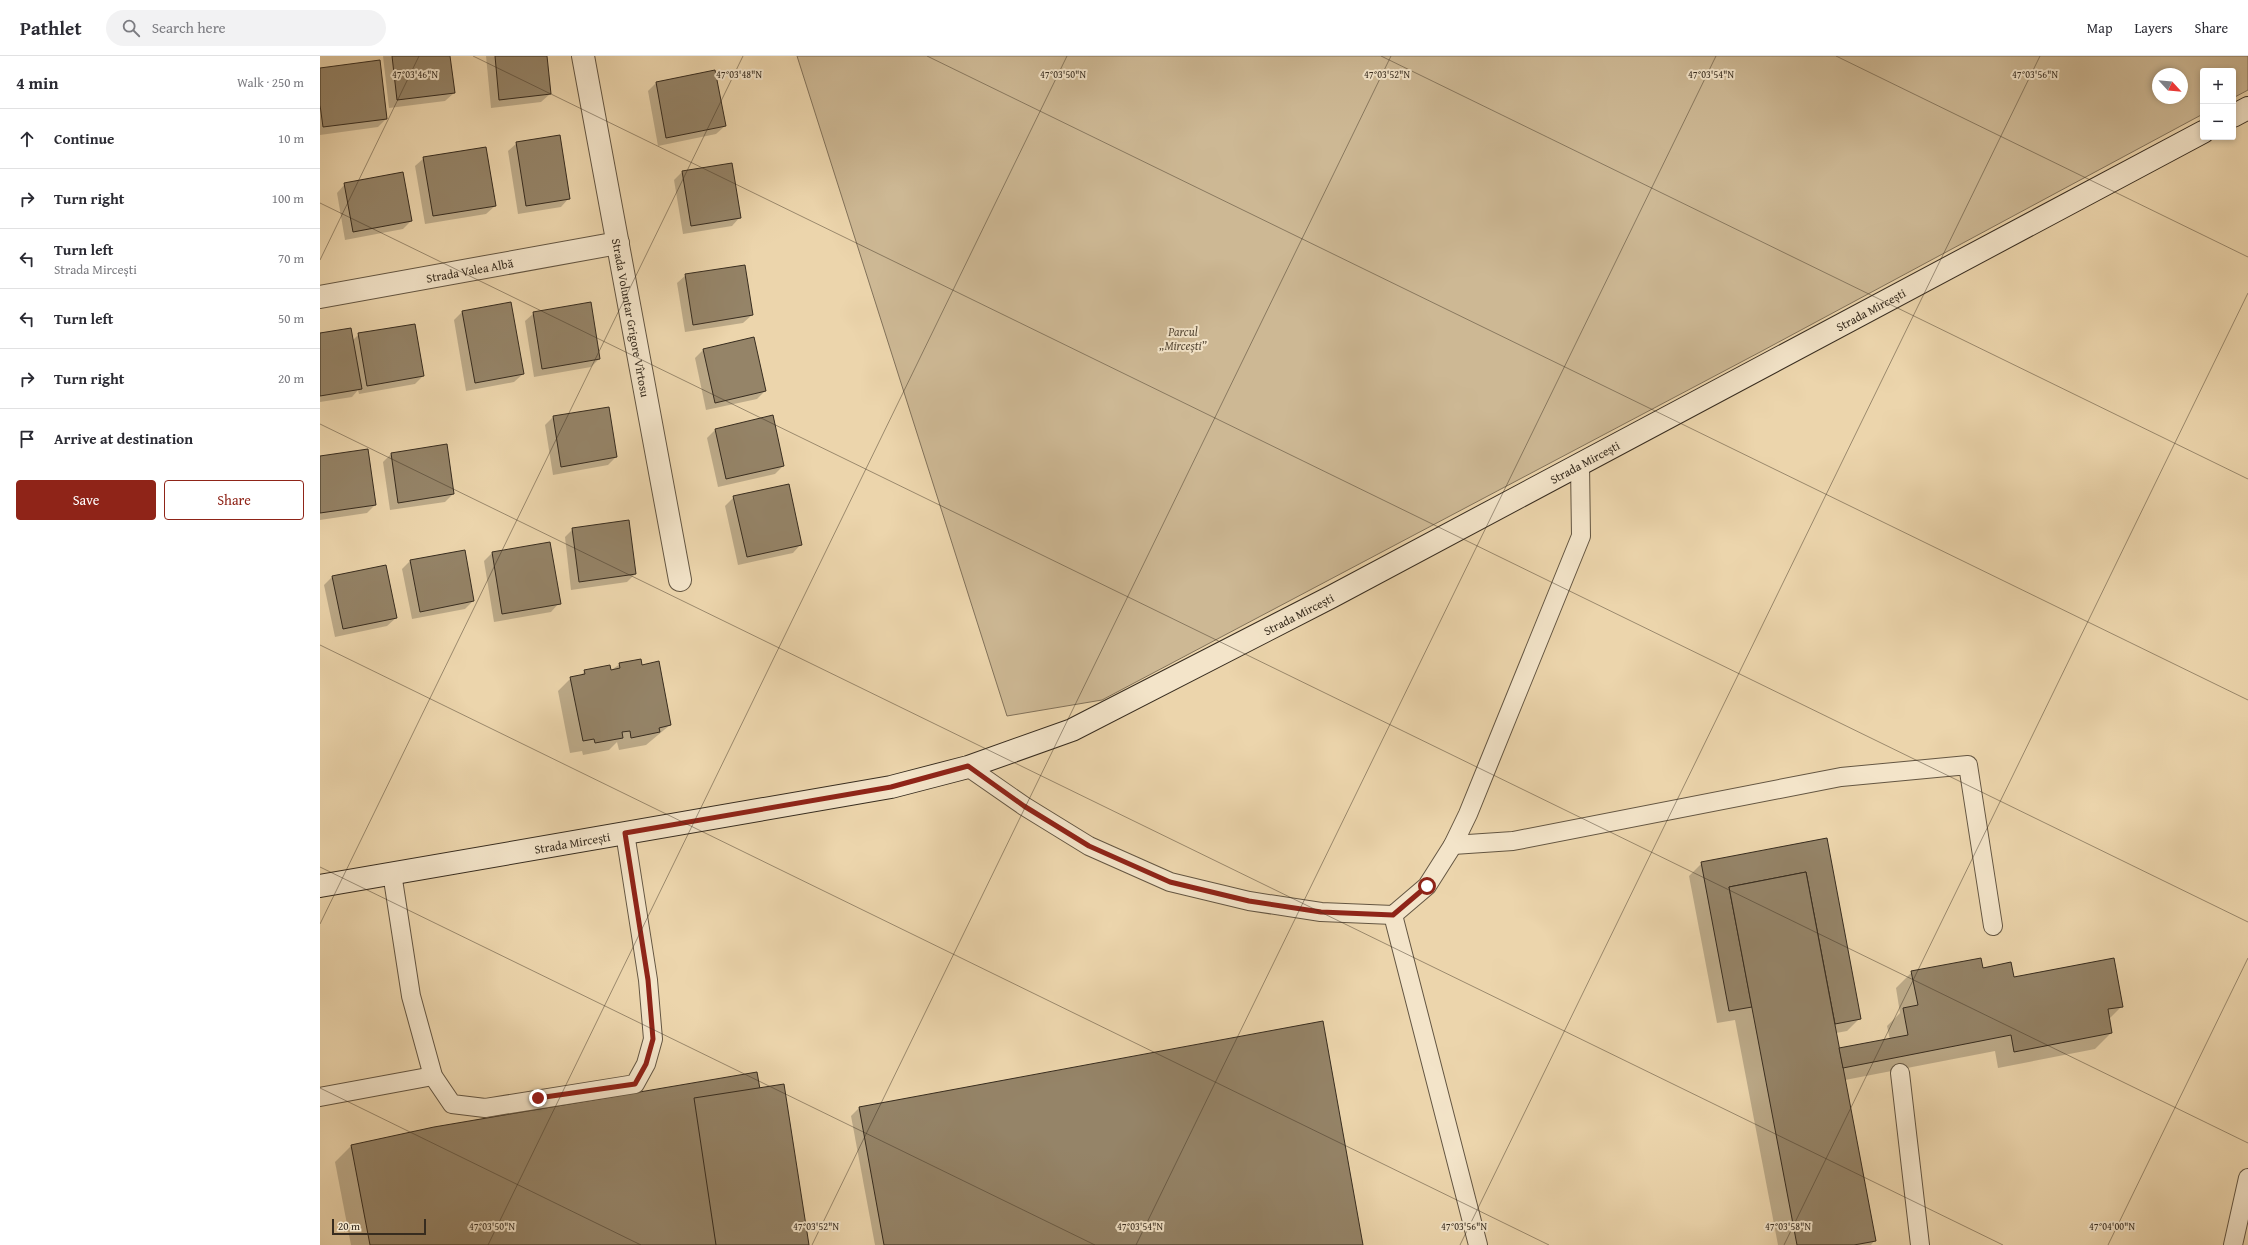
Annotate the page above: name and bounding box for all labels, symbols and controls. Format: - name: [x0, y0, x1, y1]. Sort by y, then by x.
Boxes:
- search box: [106, 10, 386, 46]
- text: Pathlet: [20, 14, 82, 42]
- icon: search: [120, 17, 142, 39]
- text: Search here: [152, 17, 226, 38]
- text: Map: [2087, 18, 2113, 38]
- text: Layers: [2135, 18, 2173, 38]
- text: Share: [2195, 18, 2228, 38]
- text: 47°03'46"N: [392, 67, 438, 82]
- text: 47°03'48"N: [716, 67, 762, 82]
- text: 47°03'50"N: [1040, 67, 1086, 82]
- text: 47°03'52"N: [1364, 67, 1410, 82]
- text: 47°03'54"N: [1688, 67, 1734, 82]
- text: 47°03'56"N: [2012, 67, 2058, 82]
- north arrow: [2152, 68, 2188, 104]
- map controls: [2200, 68, 2236, 140]
- button: +: [2200, 68, 2236, 104]
- text: 4 min: [16, 70, 58, 95]
- text: Walk · 250 m: [237, 73, 304, 92]
- button: −: [2200, 104, 2236, 140]
- icon: ahead: [16, 128, 38, 150]
- text: Continue: [54, 128, 115, 149]
- text: 10 m: [278, 129, 304, 148]
- icon: right: [16, 188, 38, 210]
- text: Turn right: [54, 188, 125, 209]
- text: 100 m: [272, 189, 304, 208]
- street label: Strada Voluntar Grigore Vîrtosu: [608, 237, 655, 399]
- text: Turn left: [54, 239, 113, 260]
- icon: left: [16, 248, 38, 270]
- text: 70 m: [278, 249, 304, 268]
- street label: Strada Valea Albă: [425, 254, 515, 286]
- text: Strada Mircești: [54, 260, 137, 279]
- street label: Strada Mircești: [1833, 283, 1909, 335]
- icon: left: [16, 308, 38, 330]
- text: Turn left: [54, 308, 113, 329]
- text: 50 m: [278, 309, 304, 328]
- park label: Parcul „Mircești”: [1159, 323, 1208, 354]
- icon: right: [16, 368, 38, 390]
- text: Turn right: [54, 368, 125, 389]
- text: 20 m: [278, 369, 304, 388]
- icon: arrive: [16, 428, 38, 450]
- text: Arrive at destination: [54, 428, 193, 449]
- street label: Strada Mircești: [1547, 436, 1623, 487]
- button: Save: [16, 480, 156, 520]
- button: Share: [164, 480, 304, 520]
- street label: Strada Mircești: [1260, 588, 1337, 639]
- street label: Strada Mircești: [533, 827, 612, 857]
- route start: [1418, 877, 1436, 895]
- route end: [529, 1089, 547, 1107]
- scale bar: [332, 1217, 426, 1236]
- text: 20 m: [338, 1218, 360, 1234]
- text: 47°03'50"N: [469, 1219, 515, 1234]
- text: 47°03'52"N: [793, 1219, 839, 1234]
- text: 47°03'54"N: [1117, 1219, 1163, 1234]
- text: 47°03'56"N: [1441, 1219, 1487, 1234]
- text: 47°03'58"N: [1765, 1219, 1811, 1234]
- text: 47°04'00"N: [2089, 1219, 2135, 1234]

